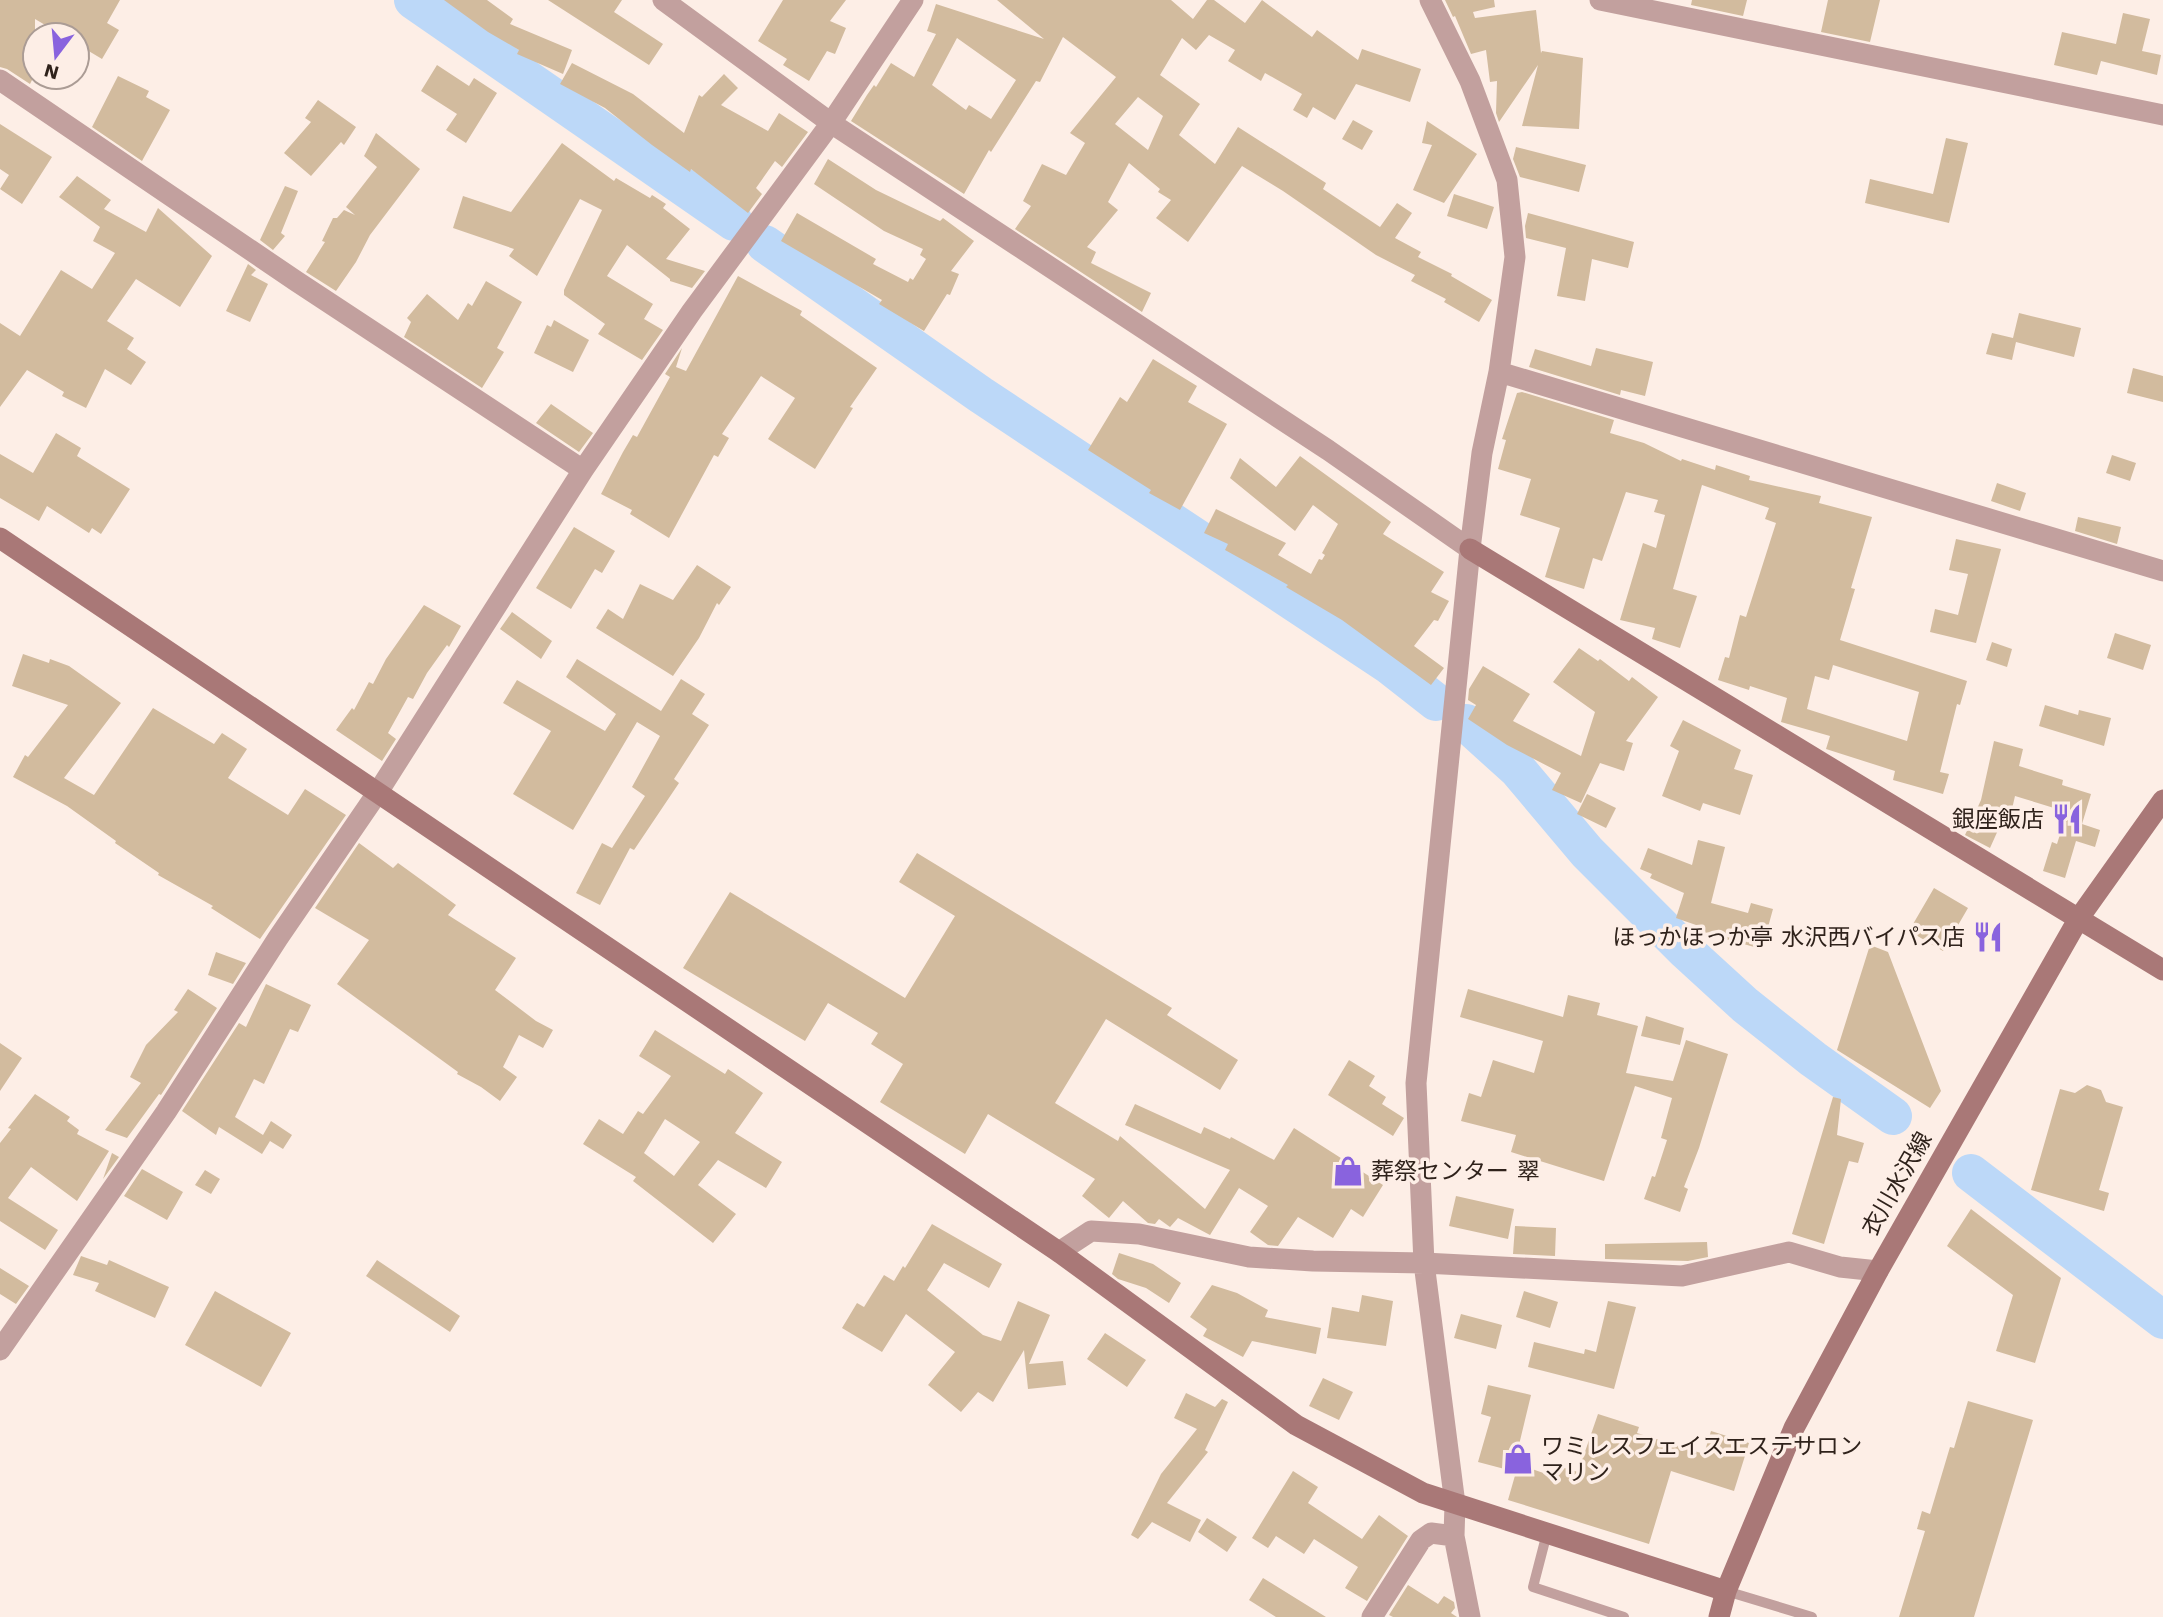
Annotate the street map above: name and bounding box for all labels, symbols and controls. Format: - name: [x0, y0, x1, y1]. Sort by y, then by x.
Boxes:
- north arrow: [21, 21, 91, 91]
- text: N: [42, 59, 61, 85]
- restaurant icon: 銀座飯店: [2050, 802, 2084, 836]
- place label: 銀座飯店: [1952, 806, 2044, 833]
- restaurant icon: ほっかほっか亭 水沢西バイパス店: [1971, 920, 2005, 954]
- place label: ほっかほっか亭 水沢西バイパス店: [1613, 924, 1965, 951]
- street label: 衣川水沢線: [1857, 1127, 1937, 1241]
- shop icon: 葬祭センター 翠: [1331, 1154, 1365, 1188]
- place label: 葬祭センター 翠: [1371, 1158, 1540, 1185]
- place label: ワミレスフェイスエステサロン マリン: [1541, 1433, 1862, 1486]
- shop icon: ワミレスフェイスエステサロン マリン: [1501, 1442, 1535, 1476]

